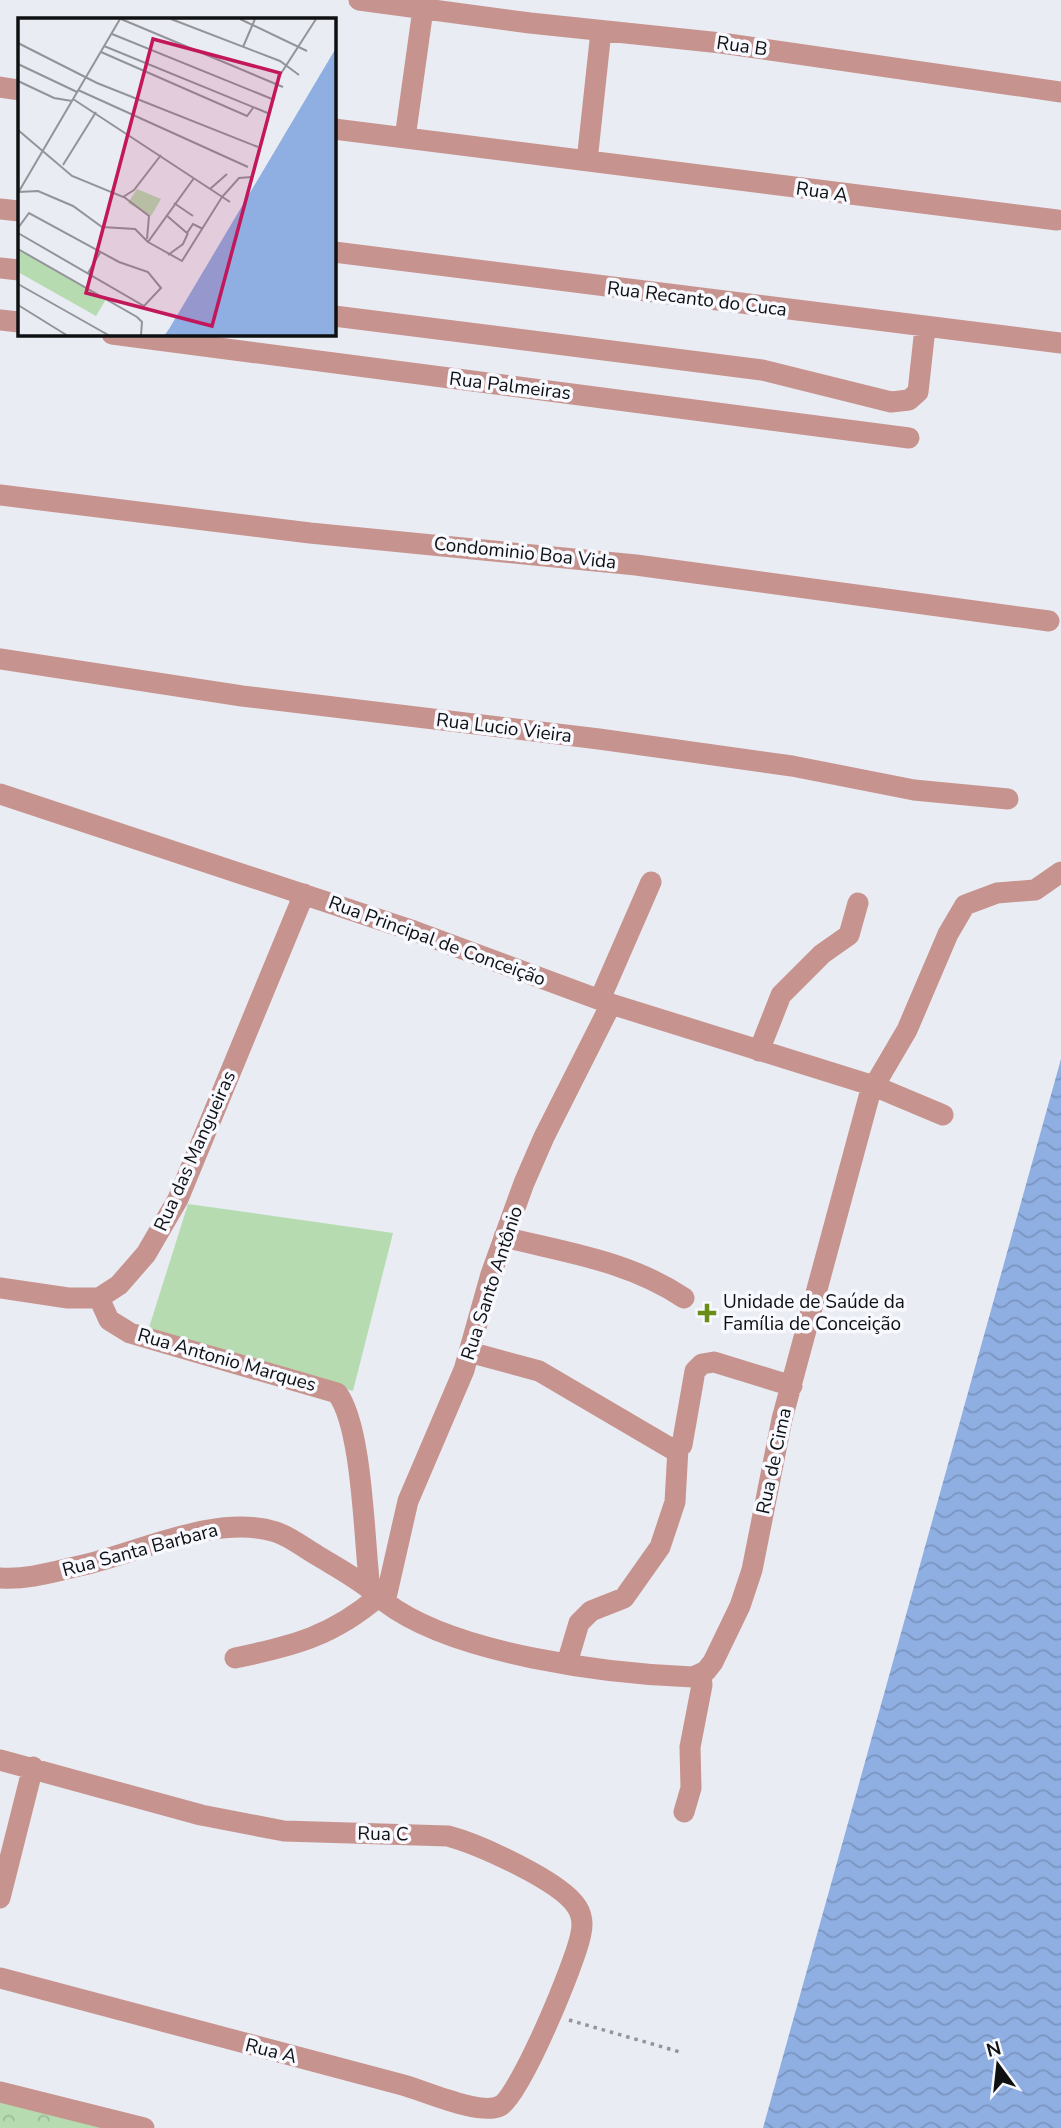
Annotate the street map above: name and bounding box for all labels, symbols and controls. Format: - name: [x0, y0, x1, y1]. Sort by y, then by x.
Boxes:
- inset map: [18, 18, 336, 336]
- street label: Rua B: [715, 30, 769, 62]
- street label: Rua A: [794, 175, 850, 209]
- street label: Rua Recanto do Cuca: [606, 275, 788, 323]
- street label: Rua Palmeiras: [448, 366, 572, 406]
- street label: Condominio Boa Vida: [432, 530, 618, 576]
- street label: Rua Lucio Vieira: [435, 707, 573, 749]
- street label: Rua Principal de Conceição: [325, 890, 549, 992]
- street label: Rua das Mangueiras: [148, 1067, 242, 1235]
- street label: Rua Santo Antônio: [455, 1203, 529, 1363]
- place label: Unidade de Saúde da Família de Conceição: [723, 1289, 905, 1337]
- marker: Unidade de Saúde da Família de Conceição: [697, 1303, 717, 1323]
- street label: Rua Antonio Marques: [135, 1322, 319, 1398]
- street label: Rua de Cima: [750, 1406, 798, 1516]
- street label: Rua Santa Barbara: [59, 1517, 221, 1583]
- street label: Rua C: [357, 1821, 409, 1847]
- north arrow: [963, 2030, 1033, 2100]
- street label: Rua A: [243, 2032, 300, 2070]
- text: N: [984, 2035, 1004, 2064]

